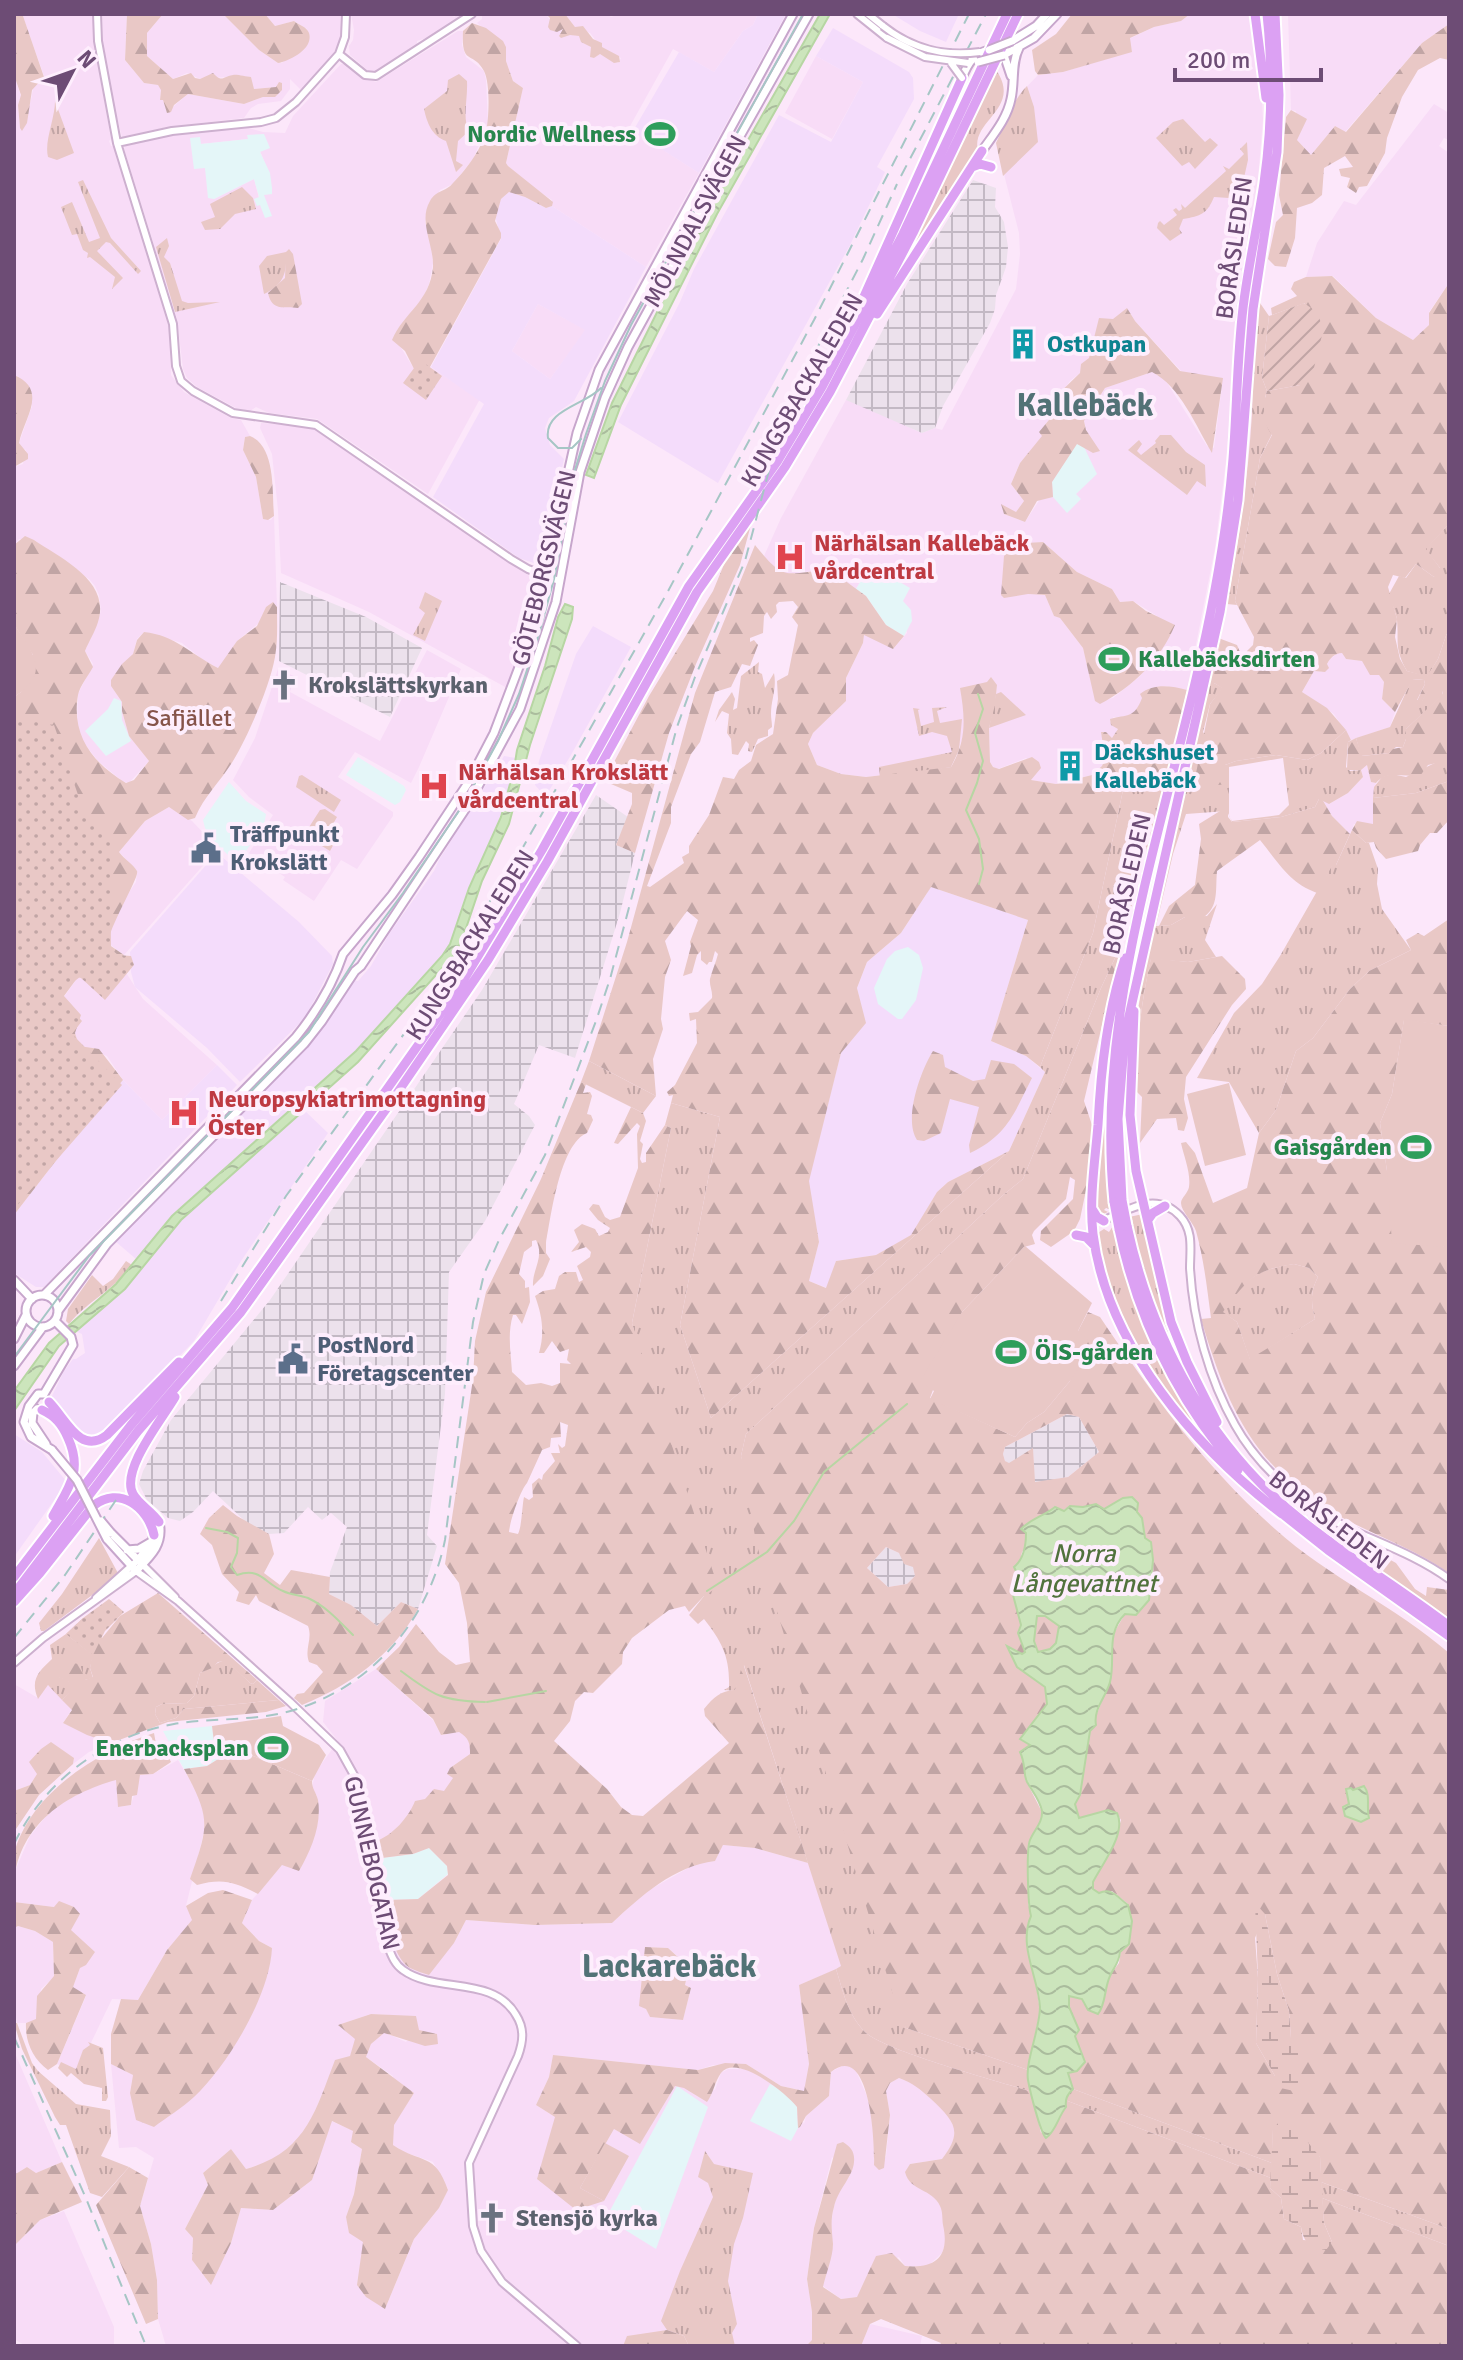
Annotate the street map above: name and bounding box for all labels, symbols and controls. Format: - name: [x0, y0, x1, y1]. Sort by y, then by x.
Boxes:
- north arrow: [32, 32, 112, 112]
- scale bar: [1175, 32, 1321, 82]
- text: N: [72, 45, 102, 74]
- text: 200 m: [1187, 45, 1250, 75]
- sports icon: Nordic Wellness: [643, 117, 677, 151]
- place label: Nordic Wellness: [467, 119, 636, 149]
- street label: MÖLNDALSVÄGEN: [637, 130, 753, 312]
- street label: BORÅSLEDEN: [1209, 175, 1259, 321]
- street label: KUNGSBACKALEDEN: [734, 288, 870, 492]
- building icon: Ostkupan: [1006, 327, 1040, 361]
- place label: Ostkupan: [1047, 329, 1146, 359]
- district label: Kallebäck: [1017, 386, 1154, 425]
- street label: GÖTEBORGSVÄGEN: [505, 467, 583, 669]
- place label: Närhälsan Kallebäck vårdcentral: [813, 528, 1030, 586]
- hospital icon: Närhälsan Kallebäck vårdcentral: [773, 540, 807, 574]
- sports icon: Kallebäcksdirten: [1097, 642, 1131, 676]
- place label: Kallebäcksdirten: [1138, 644, 1316, 674]
- church icon: Krokslättskyrkan: [267, 668, 301, 702]
- place label: Krokslättskyrkan: [308, 670, 488, 700]
- park label: Safjället: [146, 703, 232, 733]
- place label: Däckshuset Kallebäck: [1094, 737, 1214, 795]
- building icon: Däckshuset Kallebäck: [1053, 749, 1087, 783]
- place label: Närhälsan Krokslätt vårdcentral: [457, 757, 668, 815]
- hospital icon: Närhälsan Krokslätt vårdcentral: [417, 769, 451, 803]
- street label: BORÅSLEDEN: [1096, 811, 1158, 957]
- place label: Träffpunkt Krokslätt: [230, 819, 340, 877]
- public building icon: Träffpunkt Krokslätt: [189, 831, 223, 865]
- street label: KUNGSBACKALEDEN: [399, 844, 541, 1046]
- place label: Neuropsykiatrimottagning Öster: [208, 1084, 486, 1142]
- hospital icon: Neuropsykiatrimottagning Öster: [167, 1096, 201, 1130]
- sports icon: Gaisgården: [1399, 1130, 1433, 1164]
- place label: Gaisgården: [1274, 1132, 1392, 1162]
- place label: PostNord Företagscenter: [317, 1330, 474, 1388]
- sports icon: ÖIS-gården: [994, 1335, 1028, 1369]
- place label: ÖIS-gården: [1035, 1337, 1153, 1367]
- public building icon: PostNord Företagscenter: [276, 1342, 310, 1376]
- street label: BORÅSLEDEN: [1263, 1464, 1395, 1576]
- water label: Norra Långevattnet: [1011, 1538, 1160, 1600]
- sports icon: Enerbacksplan: [256, 1731, 290, 1765]
- place label: Enerbacksplan: [95, 1733, 249, 1763]
- street label: GUNNEBOGATAN: [337, 1773, 407, 1953]
- district label: Lackarebäck: [582, 1947, 757, 1986]
- church icon: Stensjö kyrka: [475, 2201, 509, 2235]
- place label: Stensjö kyrka: [516, 2203, 658, 2233]

